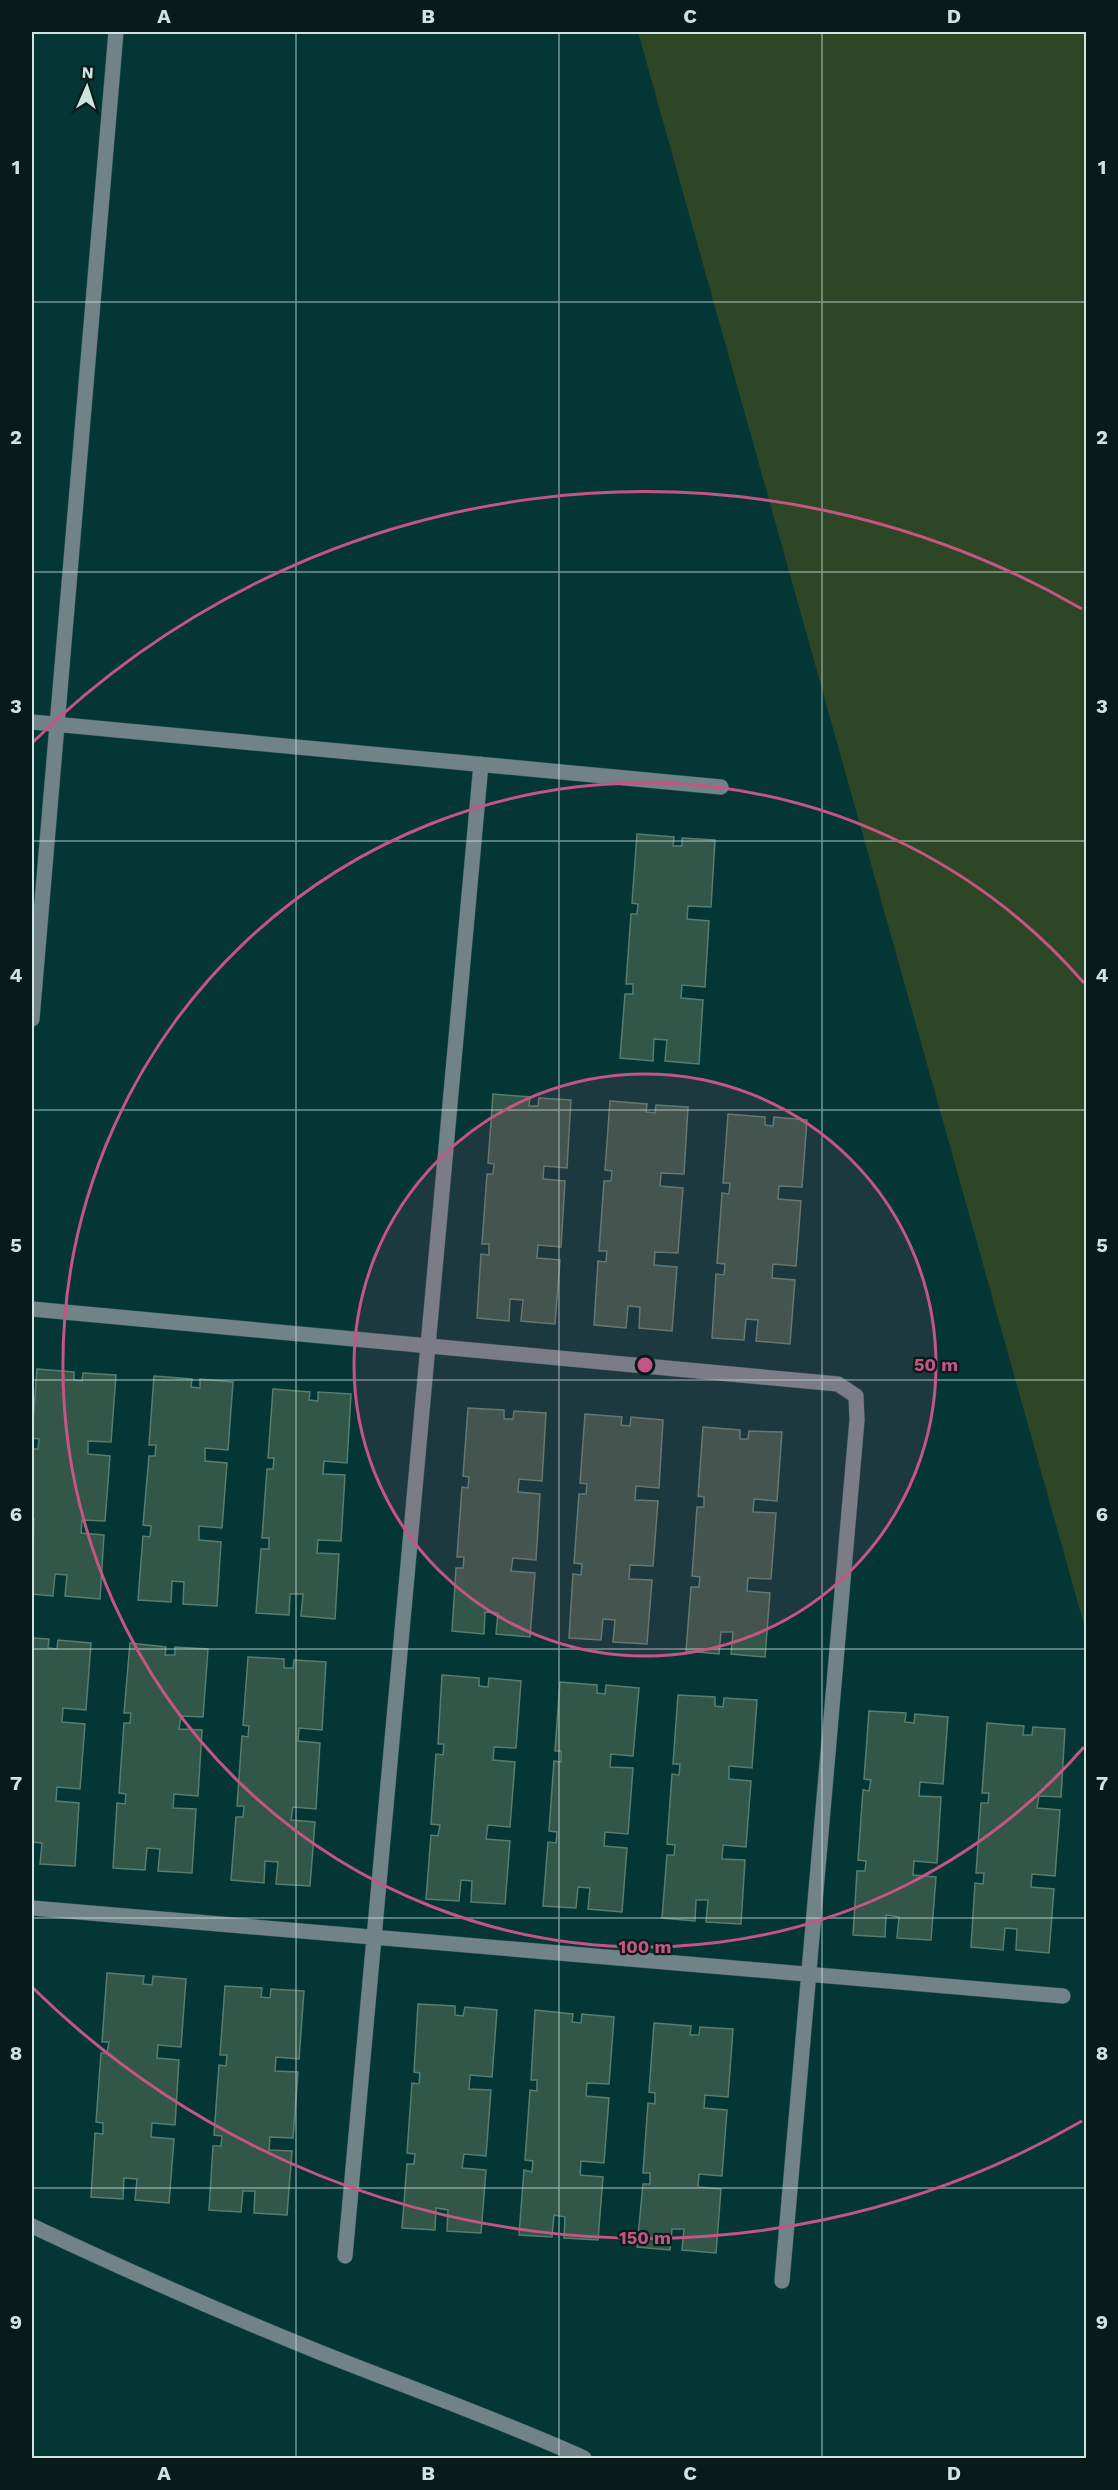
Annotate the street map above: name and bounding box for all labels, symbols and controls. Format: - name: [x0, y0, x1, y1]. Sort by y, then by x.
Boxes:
- text: A: [157, 4, 171, 28]
- text: B: [421, 4, 435, 28]
- text: C: [683, 4, 697, 28]
- text: D: [947, 4, 961, 28]
- north arrow: [57, 57, 117, 117]
- text: N: [81, 63, 94, 82]
- text: 1: [12, 155, 20, 179]
- text: 1: [1098, 155, 1106, 179]
- text: 2: [10, 425, 22, 449]
- text: 2: [1096, 425, 1108, 449]
- text: 3: [10, 694, 22, 718]
- text: 3: [1096, 694, 1108, 718]
- text: 4: [10, 963, 23, 987]
- text: 4: [1096, 963, 1109, 987]
- text: 5: [10, 1233, 22, 1257]
- text: 5: [1096, 1233, 1108, 1257]
- text: 50 m: [914, 1354, 958, 1375]
- centre of rings: [635, 1355, 655, 1375]
- text: 6: [10, 1502, 22, 1526]
- text: 6: [1096, 1502, 1108, 1526]
- text: 7: [10, 1771, 22, 1795]
- text: 7: [1096, 1771, 1108, 1795]
- text: 100 m: [618, 1936, 672, 1957]
- text: 8: [10, 2041, 22, 2065]
- text: 8: [1096, 2041, 1108, 2065]
- text: 150 m: [619, 2227, 671, 2248]
- text: 9: [10, 2310, 22, 2334]
- text: 9: [1096, 2310, 1108, 2334]
- text: A: [157, 2461, 171, 2485]
- text: B: [421, 2461, 435, 2485]
- text: C: [683, 2461, 697, 2485]
- text: D: [947, 2461, 961, 2485]

